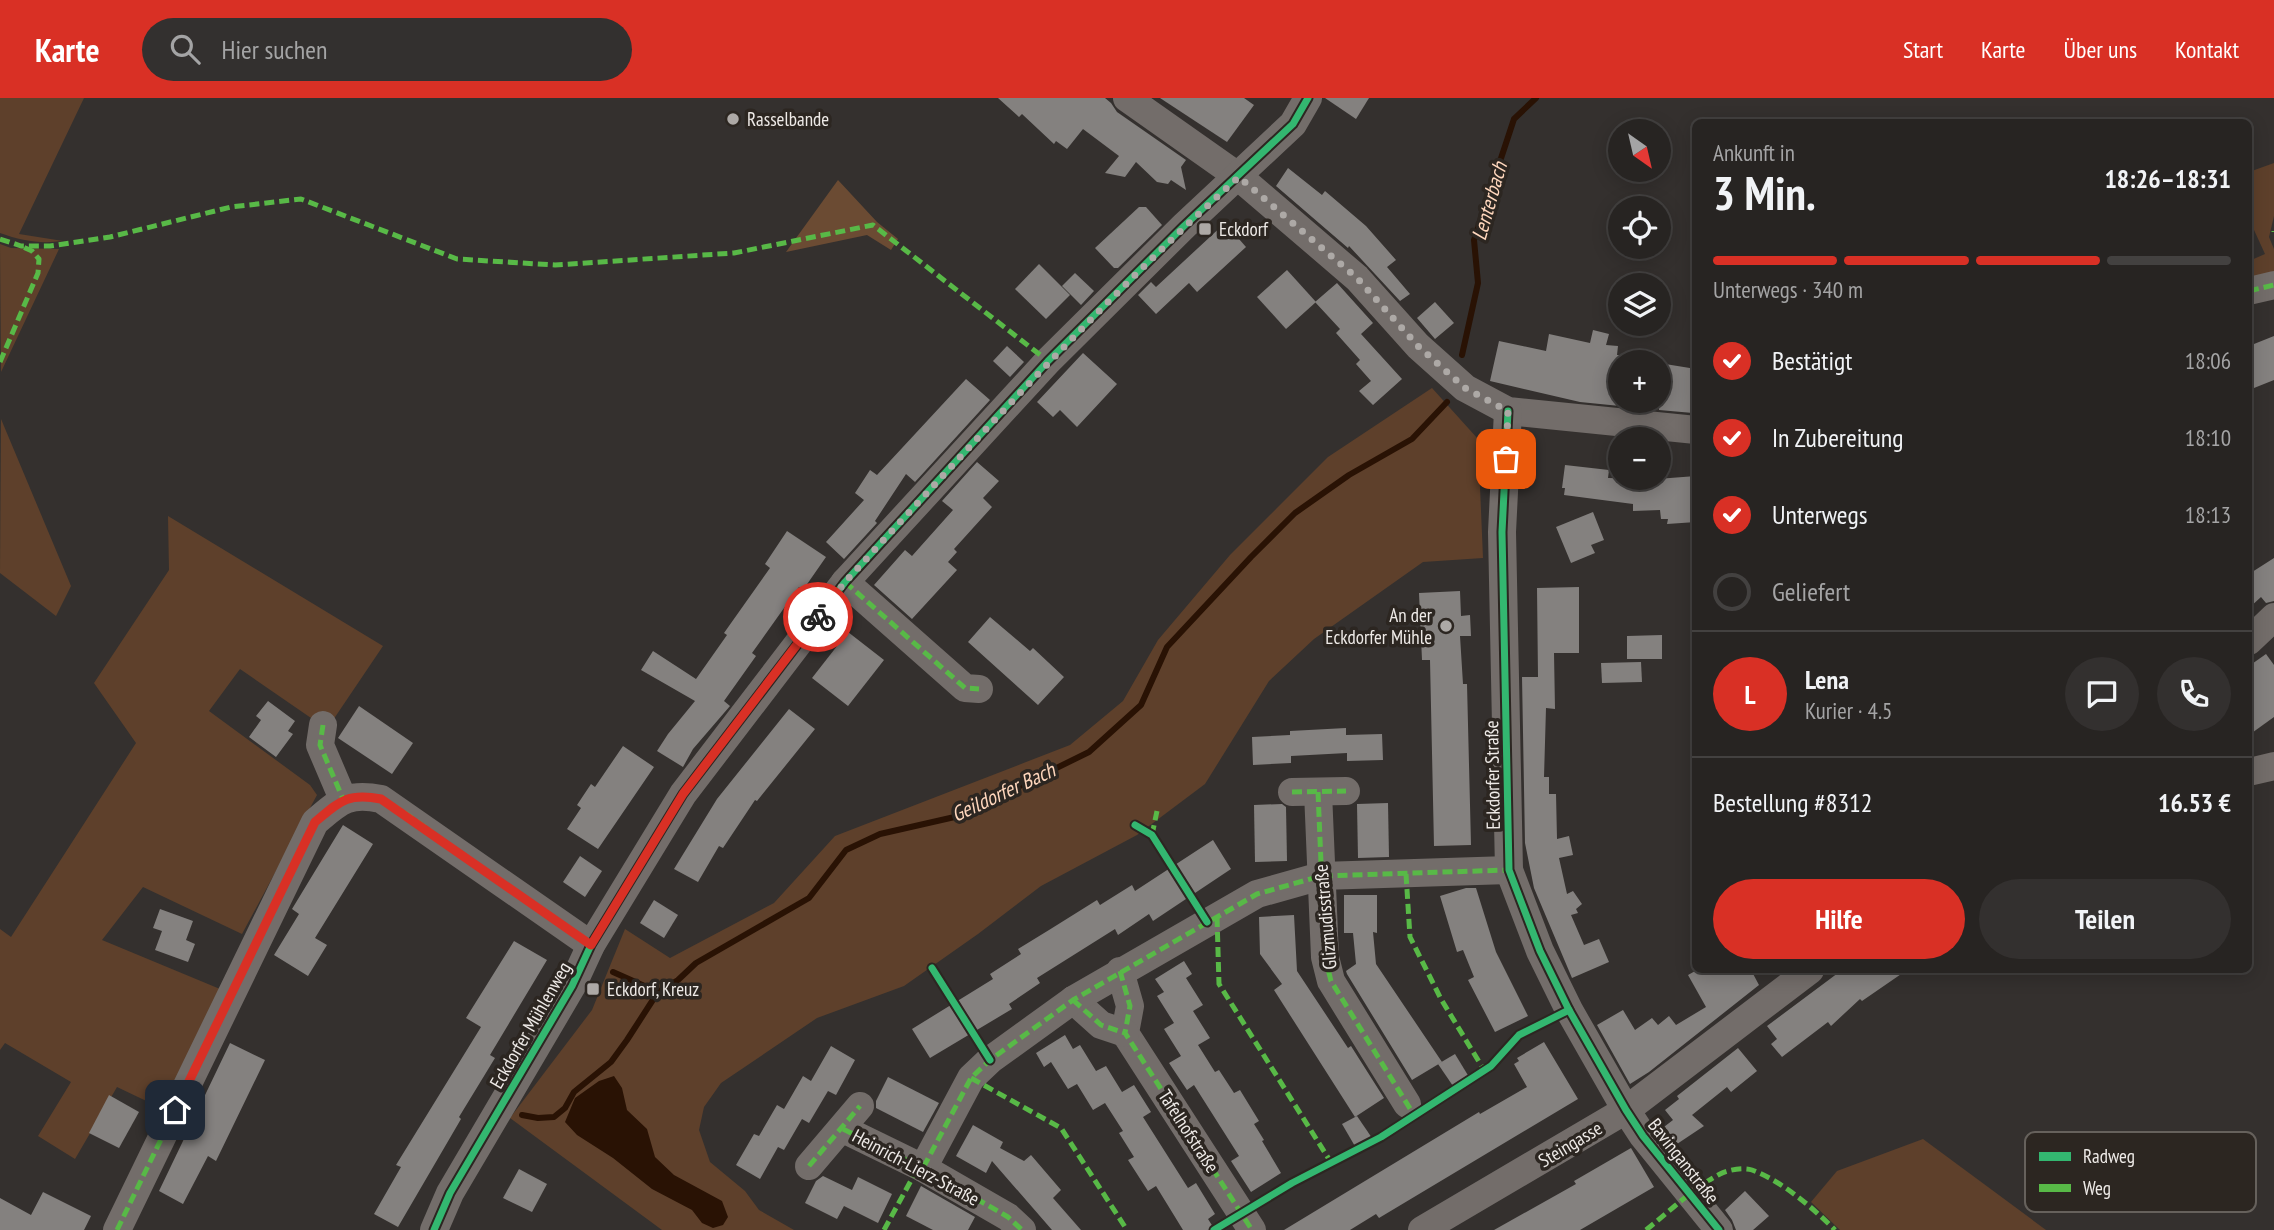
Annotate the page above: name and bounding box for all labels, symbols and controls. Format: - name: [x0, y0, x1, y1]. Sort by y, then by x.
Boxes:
- search box: [142, 18, 632, 81]
- text: Karte: [35, 28, 100, 71]
- icon: search: [166, 30, 204, 68]
- text: Hier suchen: [222, 33, 327, 66]
- text: Start: [1903, 34, 1943, 65]
- text: Karte: [1981, 34, 2026, 65]
- text: Über uns: [2064, 34, 2137, 65]
- text: Kontakt: [2175, 34, 2239, 65]
- place label: Rasselbande: [747, 107, 829, 131]
- marker: Rasselbande: [725, 111, 741, 127]
- north arrow: [1608, 119, 1671, 182]
- map controls: [1608, 119, 1671, 490]
- text: Ankunft in: [1713, 138, 1795, 167]
- water label: Lenterbach: [1465, 157, 1513, 243]
- text: 18:26–18:31: [2104, 162, 2231, 195]
- text: 3 Min.: [1713, 163, 1816, 223]
- button: locate: [1608, 196, 1671, 259]
- place label: Eckdorf: [1219, 217, 1269, 241]
- marker: Eckdorf: [1197, 221, 1213, 237]
- button: layers: [1608, 273, 1671, 336]
- text: Unterwegs · 340 m: [1713, 275, 1863, 304]
- icon: check: [1713, 342, 1751, 380]
- text: Bestätigt: [1772, 344, 1853, 377]
- text: 18:06: [2185, 346, 2231, 375]
- button: +: [1608, 350, 1671, 413]
- icon: check: [1713, 419, 1751, 457]
- text: In Zubereitung: [1772, 421, 1903, 454]
- text: 18:10: [2185, 423, 2231, 452]
- button: −: [1608, 427, 1671, 490]
- pin: [1476, 429, 1536, 489]
- icon: bag: [1487, 440, 1525, 478]
- icon: check: [1713, 496, 1751, 534]
- text: Unterwegs: [1772, 498, 1867, 531]
- text: 18:13: [2185, 500, 2231, 529]
- text: Geliefert: [1772, 575, 1850, 608]
- courier: [783, 582, 853, 652]
- icon: bike: [799, 598, 837, 636]
- place label: An der Eckdorfer Mühle: [1325, 603, 1433, 649]
- marker: An der Eckdorfer Mühle: [1438, 618, 1454, 634]
- button: chat: [2065, 657, 2139, 731]
- button: phone: [2157, 657, 2231, 731]
- text: Lena: [1805, 663, 1849, 696]
- text: L: [1744, 678, 1756, 711]
- text: Kurier · 4.5: [1805, 696, 1892, 725]
- street label: Eckdorfer Straße: [1479, 720, 1505, 830]
- water label: Geildorfer Bach: [947, 755, 1061, 828]
- text: Bestellung #8312: [1713, 786, 1873, 819]
- text: 16.53 €: [2158, 786, 2231, 819]
- street label: Glizmudisstraße: [1308, 863, 1342, 971]
- button: Hilfe: [1713, 879, 1965, 959]
- button: Teilen: [1979, 879, 2231, 959]
- street label: Eckdorfer Mühlenweg: [484, 958, 576, 1092]
- place label: Eckdorf, Kreuz: [607, 977, 699, 1001]
- marker: Eckdorf, Kreuz: [585, 981, 601, 997]
- pin: [145, 1080, 205, 1140]
- street label: Tafelhofstraße: [1153, 1085, 1225, 1177]
- icon: home: [156, 1091, 194, 1129]
- street label: Bavinganstraße: [1643, 1113, 1725, 1209]
- street label: Steingasse: [1534, 1116, 1606, 1172]
- street label: Heinrich-Lierz-Straße: [848, 1123, 984, 1211]
- legend: [2025, 1132, 2256, 1212]
- text: Radweg: [2083, 1144, 2135, 1168]
- text: Weg: [2083, 1176, 2111, 1200]

